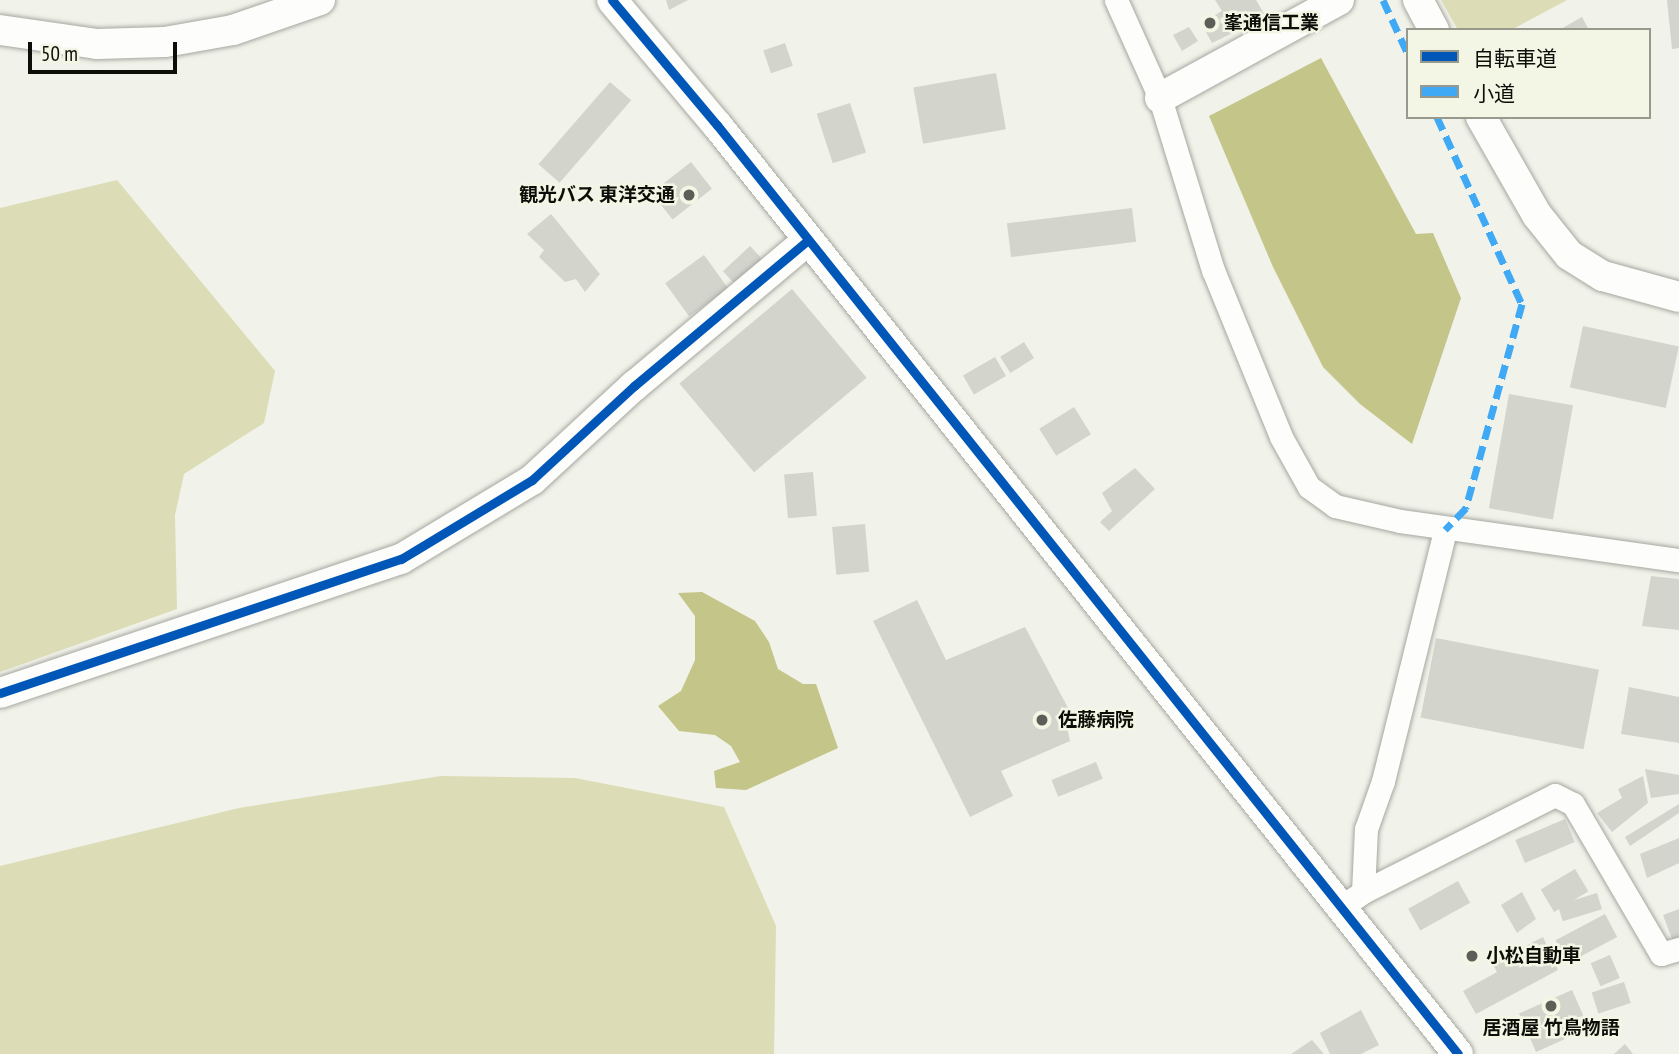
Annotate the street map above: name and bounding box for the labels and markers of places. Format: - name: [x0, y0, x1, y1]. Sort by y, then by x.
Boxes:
- place label: 峯通信工業: [1224, 12, 1319, 34]
- marker: 峯通信工業: [1202, 15, 1218, 31]
- place label: 観光バス 東洋交通: [519, 184, 675, 206]
- marker: 観光バス 東洋交通: [681, 187, 697, 203]
- place label: 佐藤病院: [1058, 709, 1134, 731]
- marker: 佐藤病院: [1032, 710, 1052, 730]
- place label: 小松自動車: [1486, 945, 1581, 967]
- marker: 小松自動車: [1464, 948, 1480, 964]
- marker: 居酒屋 竹鳥物語: [1543, 998, 1559, 1014]
- place label: 居酒屋 竹鳥物語: [1483, 1017, 1619, 1039]

